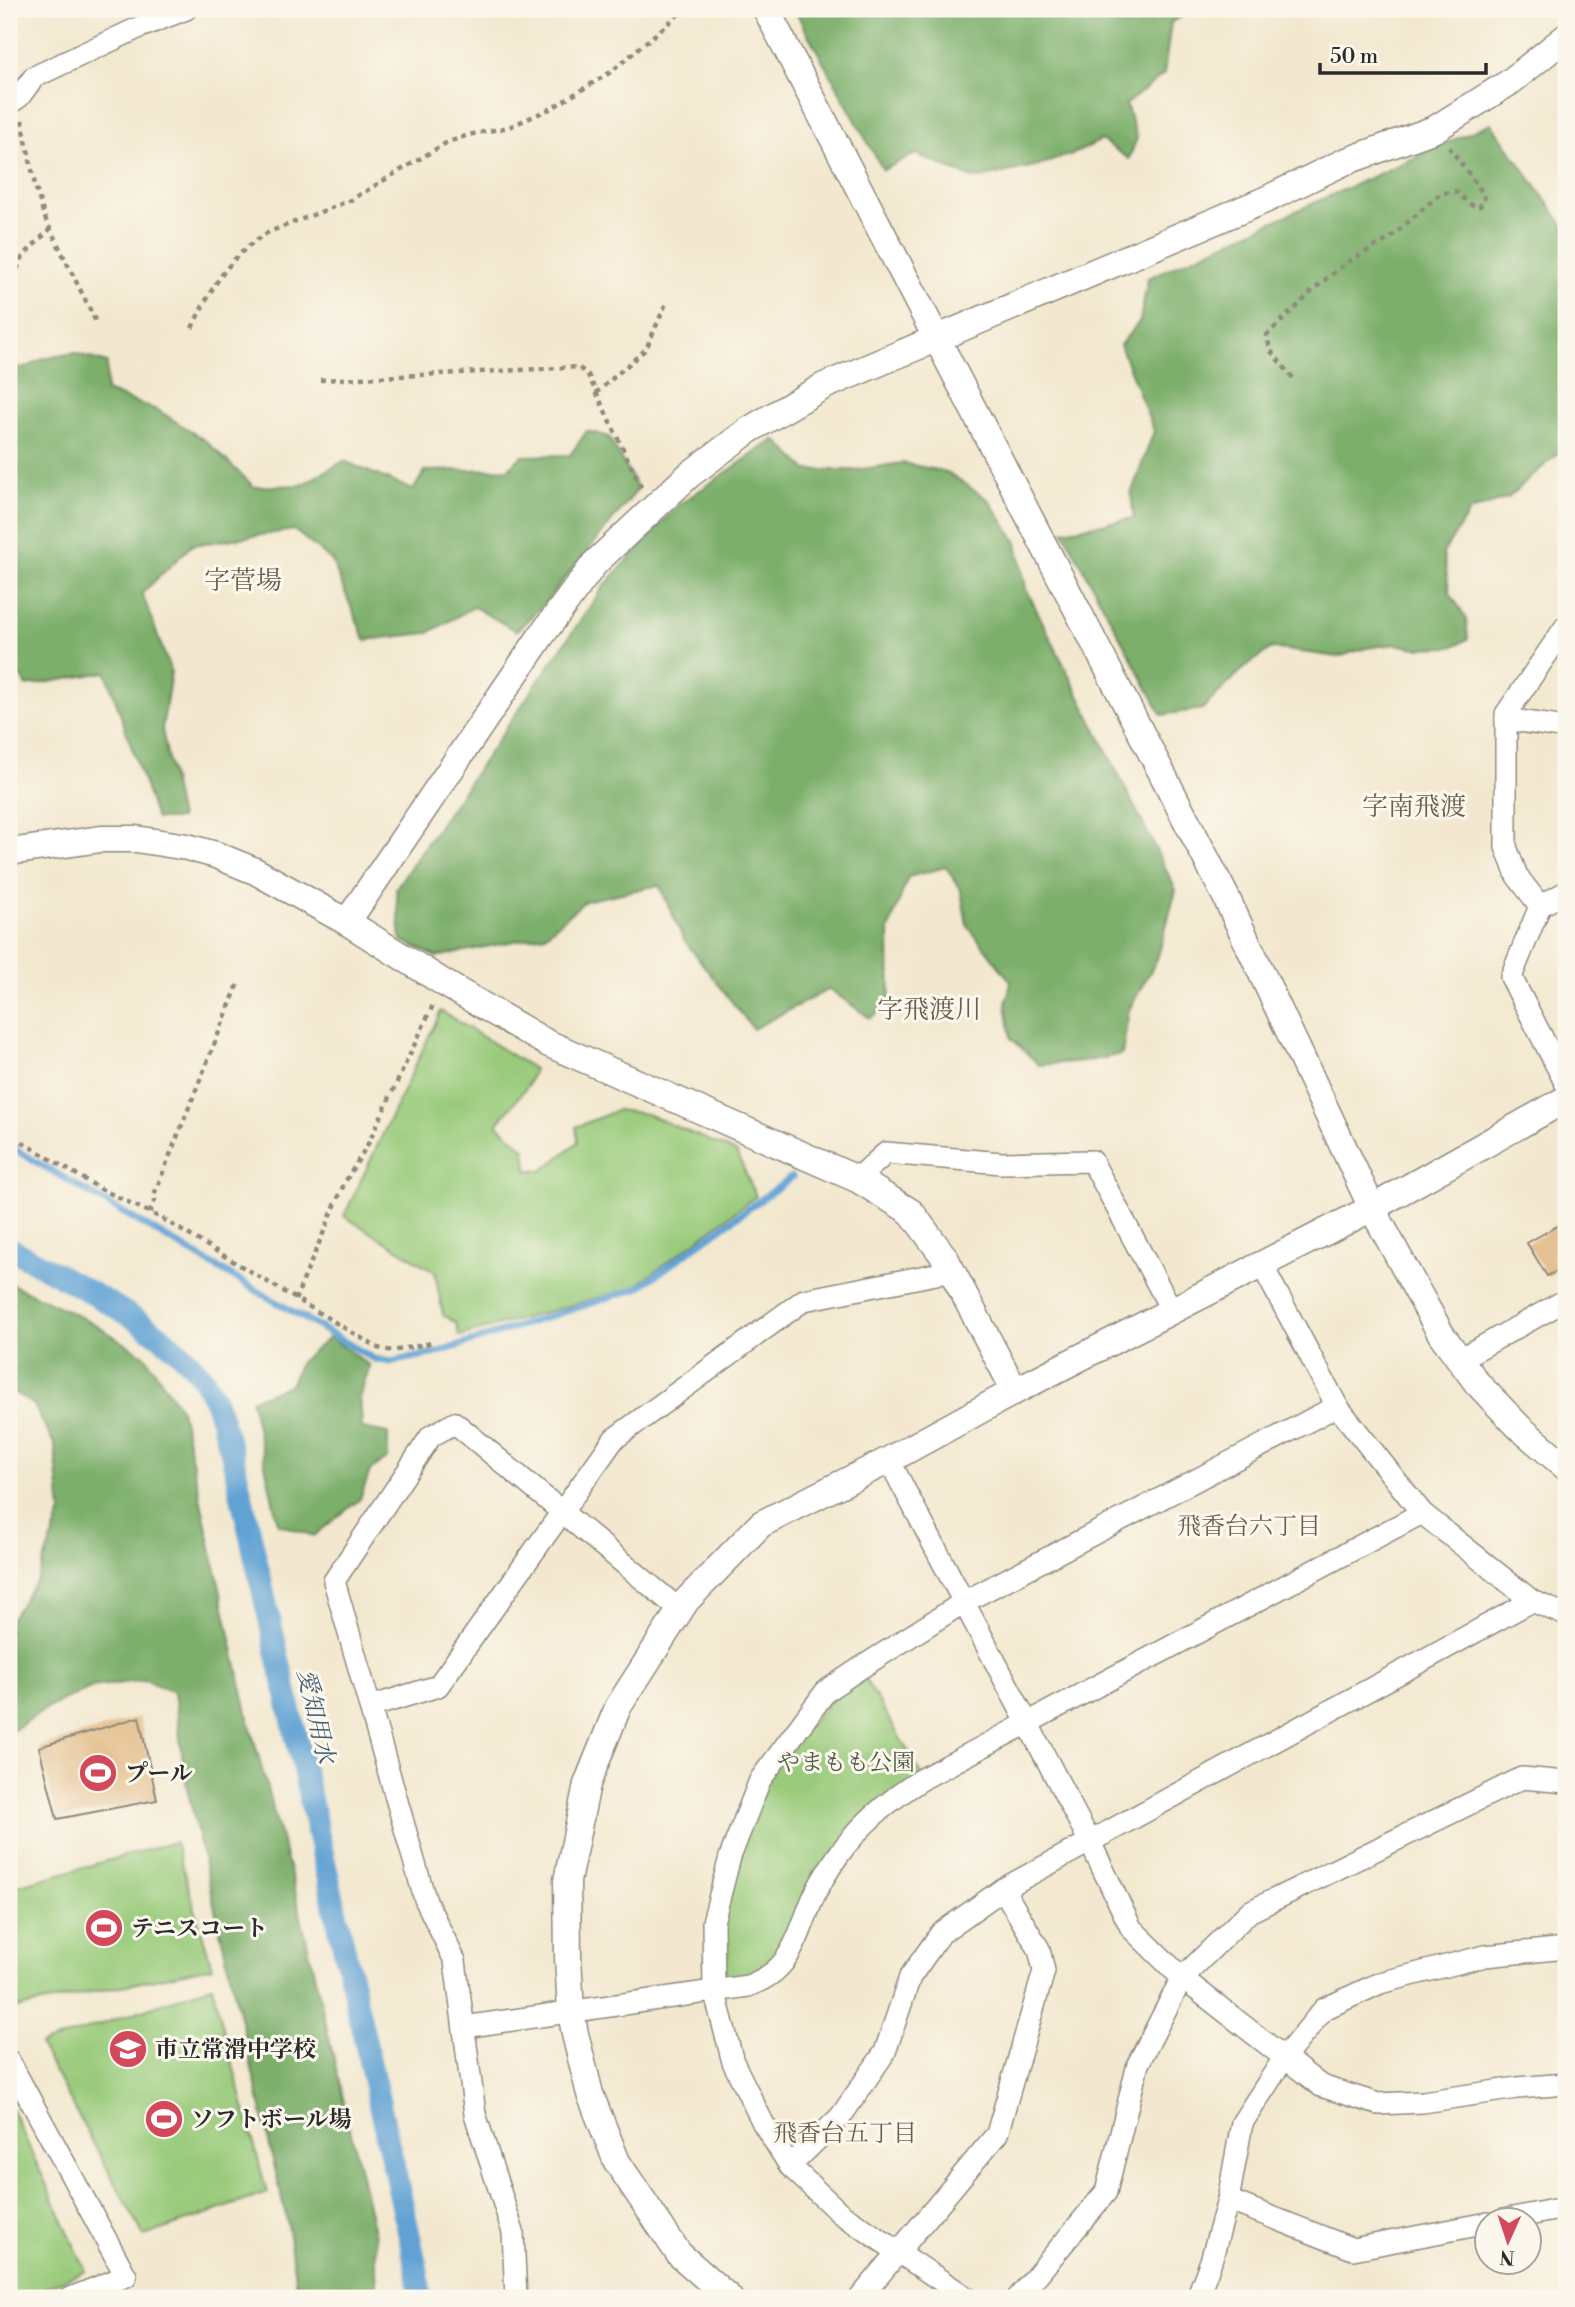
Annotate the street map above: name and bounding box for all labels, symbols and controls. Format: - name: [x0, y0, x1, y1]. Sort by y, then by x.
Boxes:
- scale bar: [1320, 32, 1486, 76]
- text: 50 m: [1330, 44, 1378, 70]
- district label: 字菅場: [204, 565, 282, 597]
- district label: 字南飛渡: [1362, 791, 1466, 823]
- district label: 字飛渡川: [877, 994, 981, 1026]
- district label: 飛香台六丁目: [1177, 1512, 1321, 1542]
- water label: 愛知用水: [290, 1666, 341, 1768]
- park label: やまもも公園: [777, 1749, 915, 1777]
- sports icon: プール: [77, 1752, 119, 1794]
- place label: プール: [125, 1760, 193, 1788]
- sports icon: テニスコート: [83, 1907, 125, 1949]
- place label: テニスコート: [131, 1915, 268, 1943]
- school or university icon: 市立常滑中学校: [107, 2028, 149, 2070]
- place label: 市立常滑中学校: [155, 2036, 316, 2064]
- sports icon: ソフトボール場: [143, 2098, 185, 2140]
- place label: ソフトボール場: [191, 2106, 352, 2134]
- district label: 飛香台五丁目: [773, 2119, 917, 2149]
- north arrow: [1474, 2206, 1544, 2276]
- text: N: [1499, 2245, 1515, 2269]

